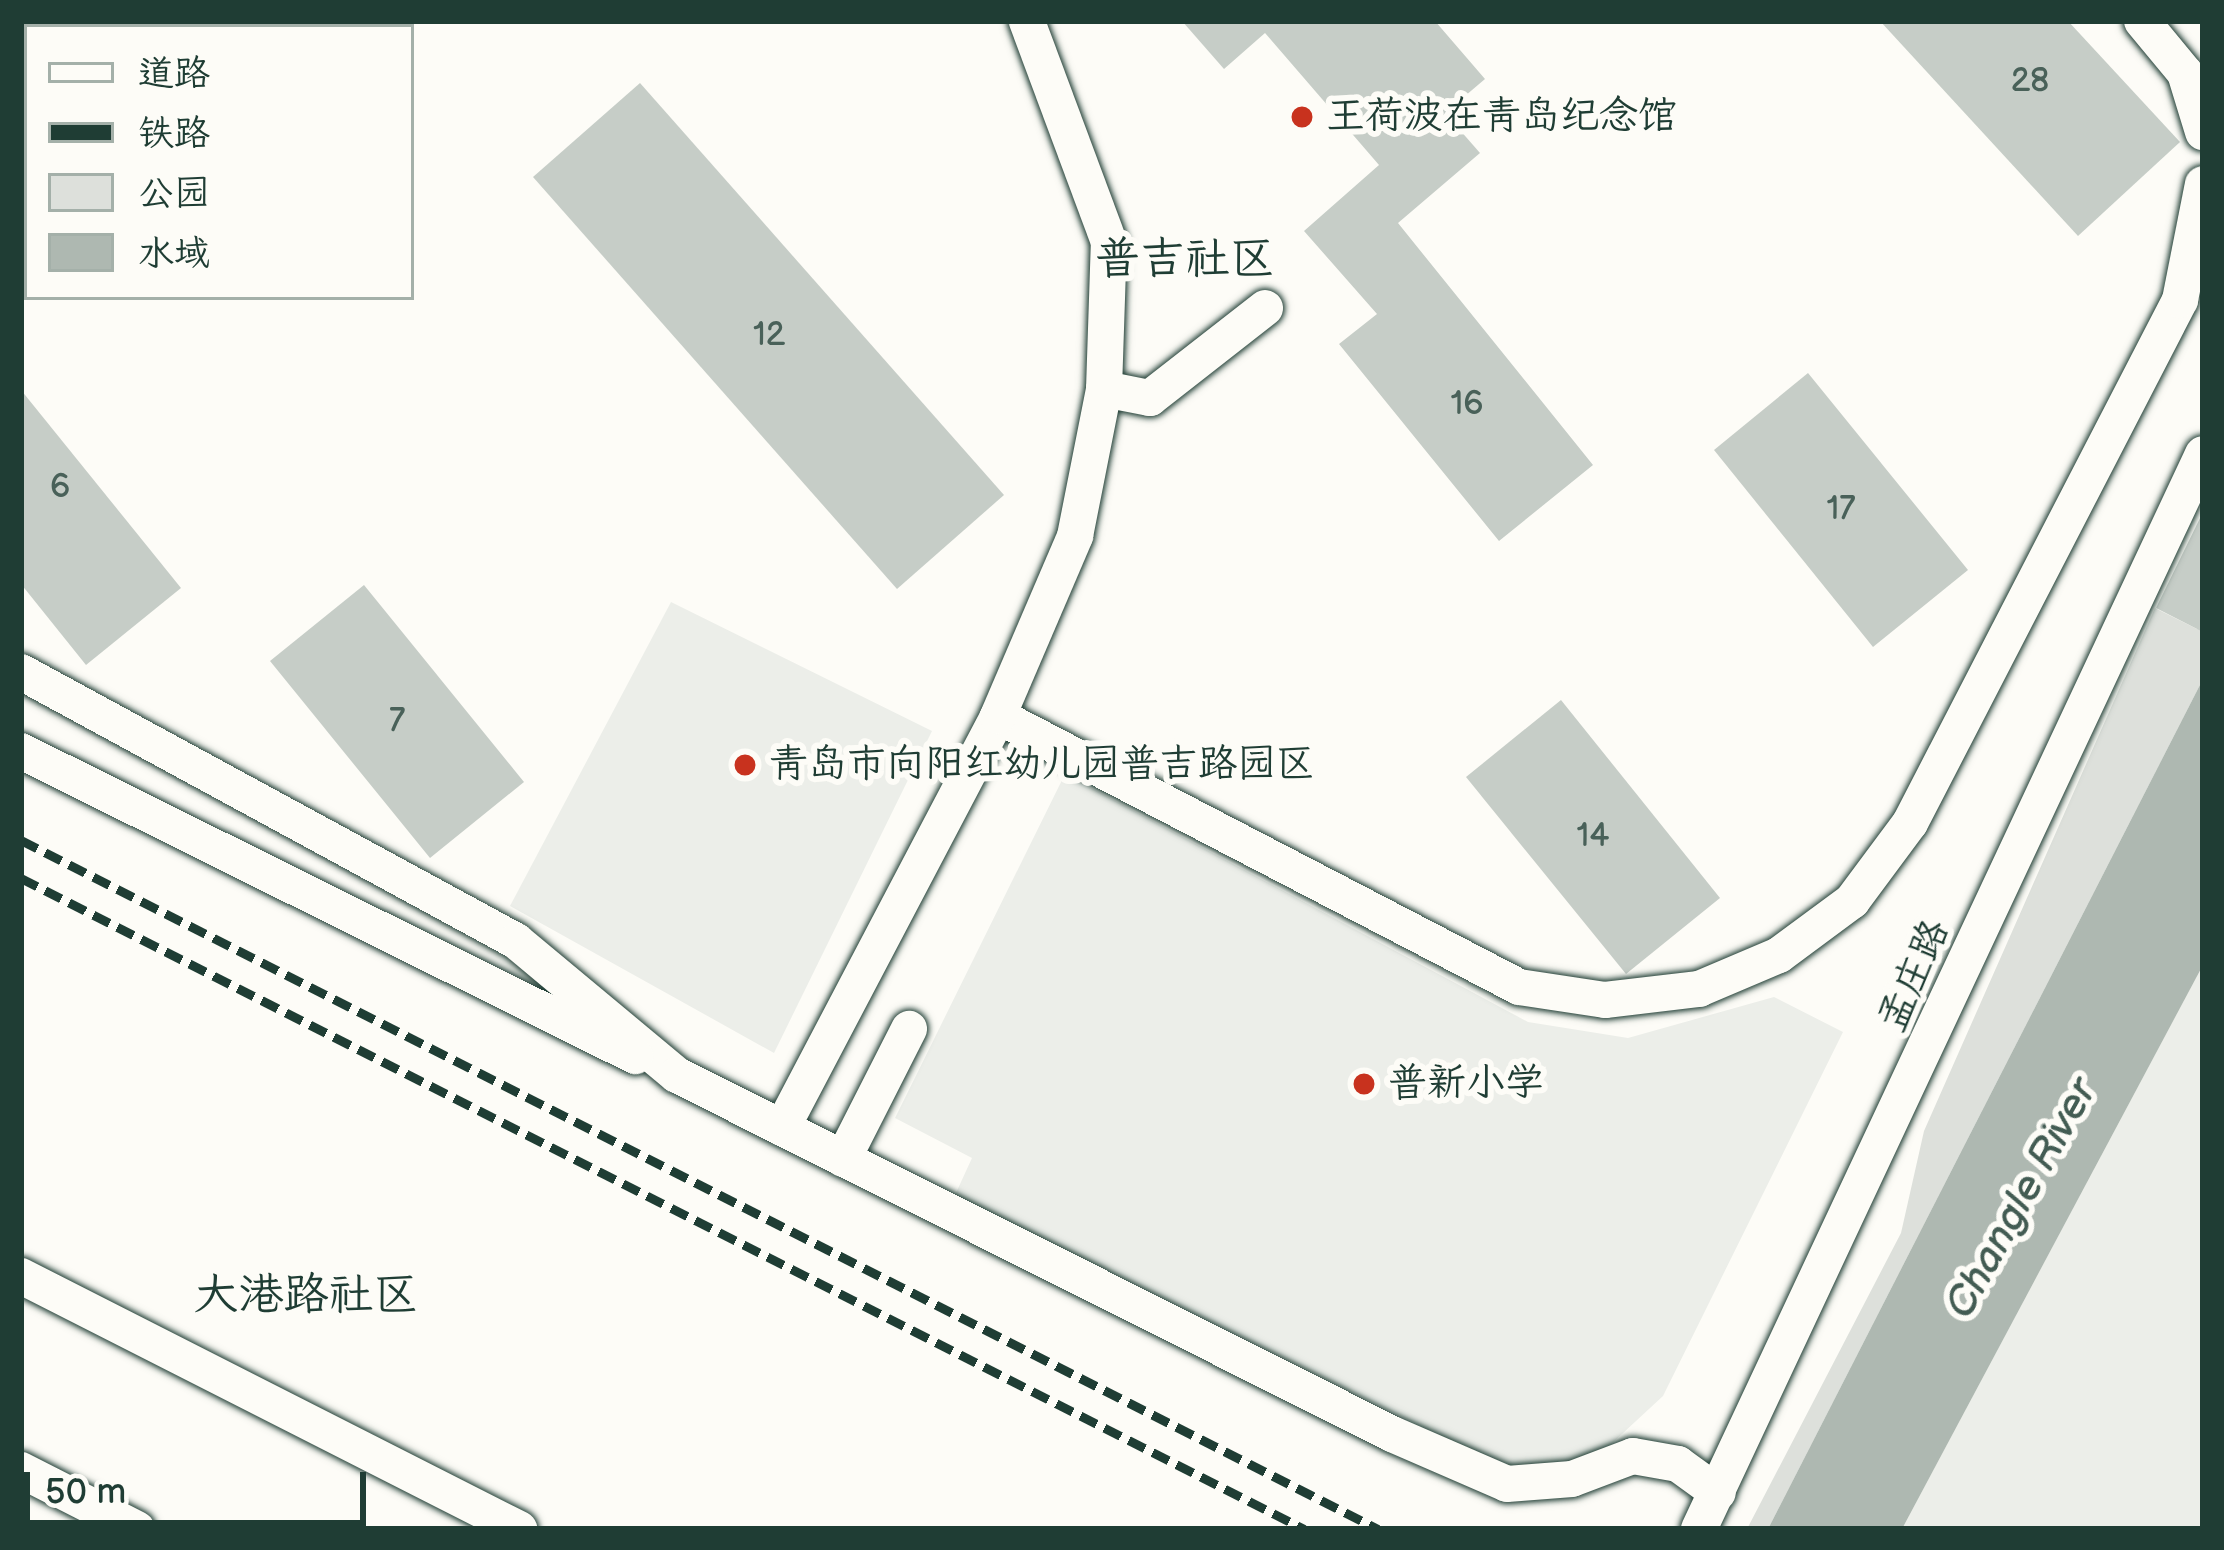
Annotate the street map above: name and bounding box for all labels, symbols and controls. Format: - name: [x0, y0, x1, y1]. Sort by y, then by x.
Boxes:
- legend: [24, 24, 414, 300]
- text: 道路: [138, 53, 210, 96]
- house number: 28: [2011, 62, 2049, 102]
- place label: 王荷波在青岛纪念馆: [1326, 94, 1677, 140]
- marker: 王荷波在青岛纪念馆: [1289, 104, 1315, 130]
- text: 铁路: [138, 113, 210, 156]
- text: 公园: [138, 173, 210, 216]
- text: 水域: [138, 233, 210, 276]
- district label: 普吉社区: [1095, 233, 1275, 287]
- house number: 12: [753, 316, 785, 356]
- house number: 16: [1451, 385, 1483, 425]
- house number: 6: [50, 468, 70, 508]
- house number: 17: [1827, 490, 1855, 530]
- house number: 7: [389, 702, 405, 742]
- place label: 青岛市向阳红幼儿园普吉路园区: [769, 742, 1315, 788]
- marker: 青岛市向阳红幼儿园普吉路园区: [732, 752, 758, 778]
- house number: 14: [1577, 817, 1609, 857]
- street label: 孟庄路: [1870, 913, 1960, 1039]
- place label: 普新小学: [1388, 1061, 1544, 1107]
- water label: Changle River: [1935, 1070, 2109, 1328]
- marker: 普新小学: [1351, 1071, 1377, 1097]
- district label: 大港路社区: [194, 1269, 418, 1323]
- scale bar: [30, 1448, 372, 1522]
- text: 50 m: [45, 1471, 126, 1514]

